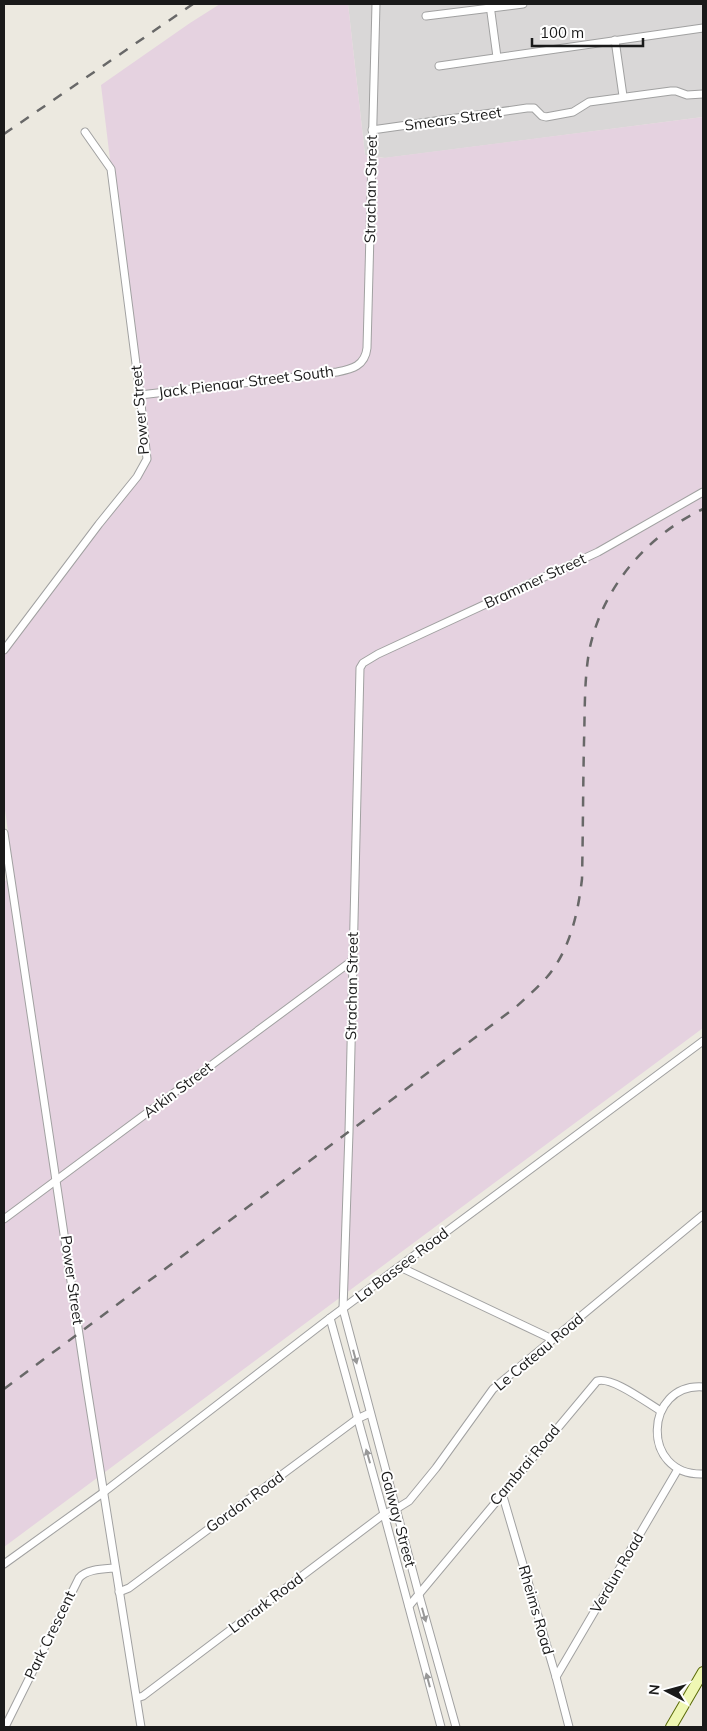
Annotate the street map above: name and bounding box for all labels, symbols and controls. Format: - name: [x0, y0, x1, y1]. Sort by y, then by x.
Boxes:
- scale bar: [532, 15, 643, 47]
- text: 100 m: [540, 23, 584, 42]
- street label: Smears Street: [403, 102, 503, 135]
- street label: Strachan Street: [360, 135, 381, 243]
- street label: Jack Pienaar Street South: [157, 361, 335, 402]
- street label: Power Street: [126, 364, 153, 456]
- street label: Brammer Street: [481, 549, 589, 612]
- street label: Strachan Street: [341, 932, 362, 1040]
- street label: Arkin Street: [139, 1057, 216, 1122]
- street label: La Bassee Road: [351, 1223, 452, 1306]
- street label: Power Street: [57, 1234, 88, 1326]
- street label: Le Cateau Road: [490, 1309, 587, 1395]
- one-way arrow: [352, 1349, 360, 1364]
- street label: Cambrai Road: [485, 1420, 564, 1509]
- one-way arrow: [363, 1448, 371, 1463]
- street label: Gordon Road: [202, 1467, 287, 1536]
- street label: Galway Street: [377, 1469, 420, 1569]
- street label: Verdun Road: [586, 1529, 647, 1617]
- street label: Rheims Road: [515, 1563, 558, 1657]
- street label: Lanark Road: [225, 1568, 307, 1637]
- street label: Park Crescent: [20, 1587, 79, 1682]
- one-way arrow: [421, 1608, 429, 1623]
- north arrow: [642, 1666, 692, 1716]
- one-way arrow: [424, 1673, 432, 1688]
- text: N: [645, 1683, 664, 1696]

